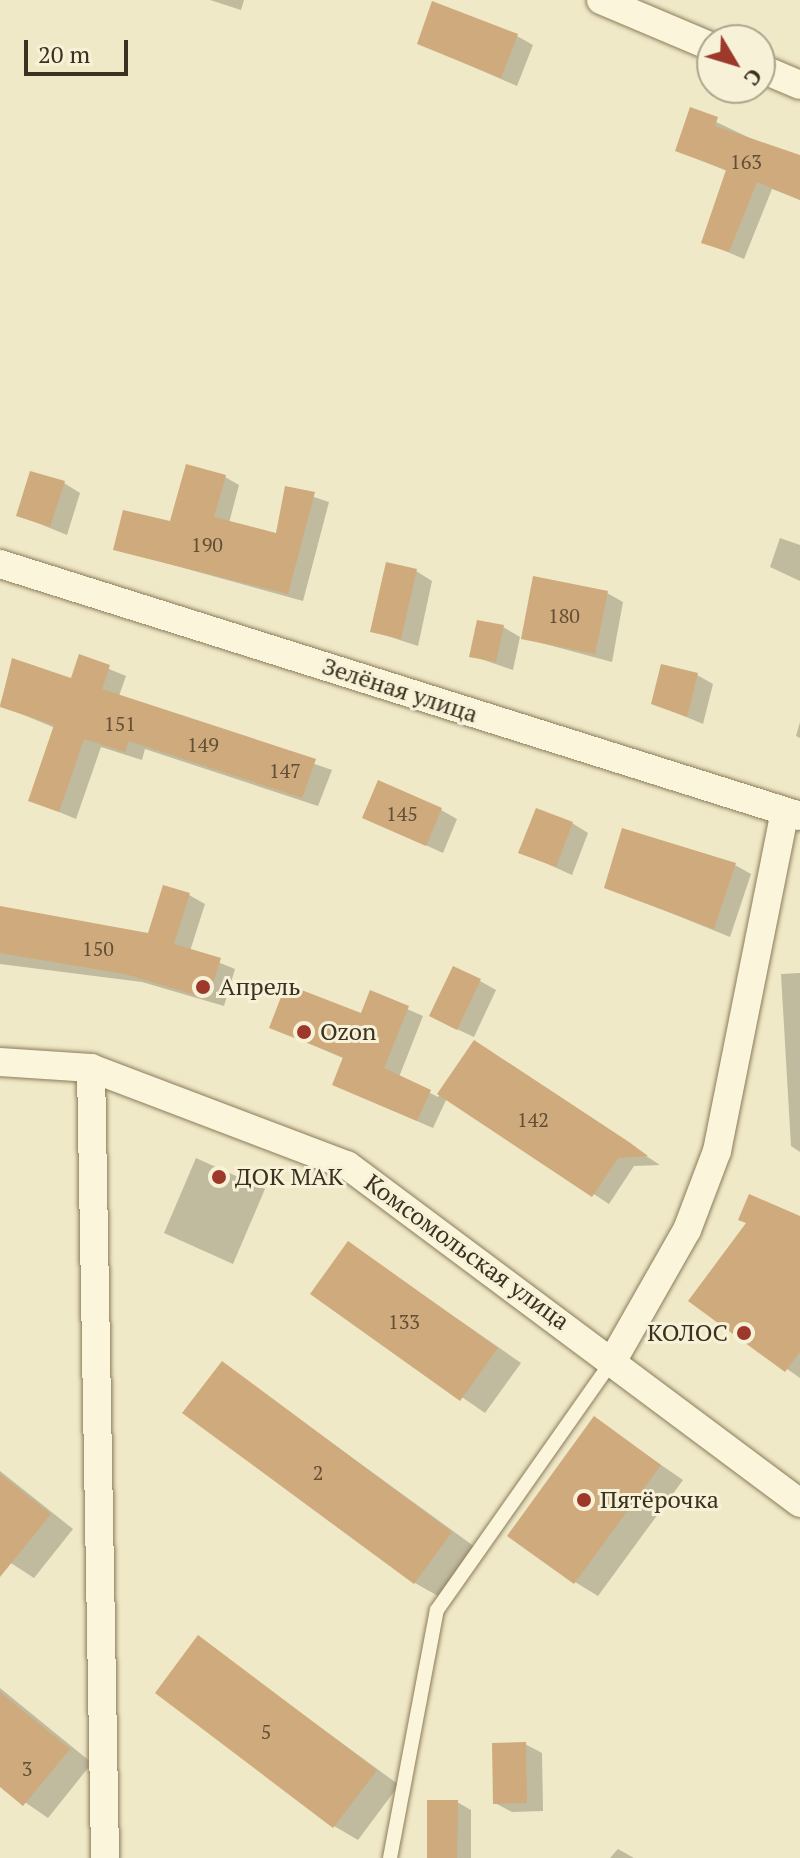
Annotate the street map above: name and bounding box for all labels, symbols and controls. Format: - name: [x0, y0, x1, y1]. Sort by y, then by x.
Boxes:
- scale bar: [28, 24, 132, 74]
- north arrow: [696, 24, 776, 104]
- text: 20 m: [38, 38, 90, 70]
- text: С: [738, 63, 770, 92]
- house number: 163: [730, 149, 762, 173]
- house number: 190: [191, 532, 223, 556]
- house number: 180: [548, 603, 580, 627]
- street label: Зелёная улица: [319, 651, 481, 729]
- house number: 151: [104, 711, 136, 735]
- house number: 149: [187, 732, 219, 756]
- house number: 147: [269, 758, 301, 782]
- house number: 145: [386, 801, 418, 825]
- house number: 150: [82, 936, 114, 960]
- place label: Апрель: [219, 973, 301, 1001]
- marker: Апрель: [194, 978, 212, 996]
- place label: Ozon: [320, 1018, 376, 1046]
- marker: Ozon: [295, 1023, 313, 1041]
- house number: 142: [517, 1107, 549, 1131]
- place label: ДОК МАК: [235, 1163, 343, 1191]
- marker: ДОК МАК: [210, 1168, 228, 1186]
- street label: Комсомольская улица: [359, 1168, 575, 1336]
- house number: 133: [388, 1309, 420, 1333]
- place label: КОЛОС: [647, 1319, 728, 1347]
- marker: КОЛОС: [735, 1324, 753, 1342]
- house number: 2: [313, 1460, 323, 1484]
- place label: Пятёрочка: [600, 1486, 719, 1514]
- marker: Пятёрочка: [575, 1491, 593, 1509]
- house number: 5: [261, 1719, 271, 1743]
- house number: 3: [22, 1756, 32, 1780]

